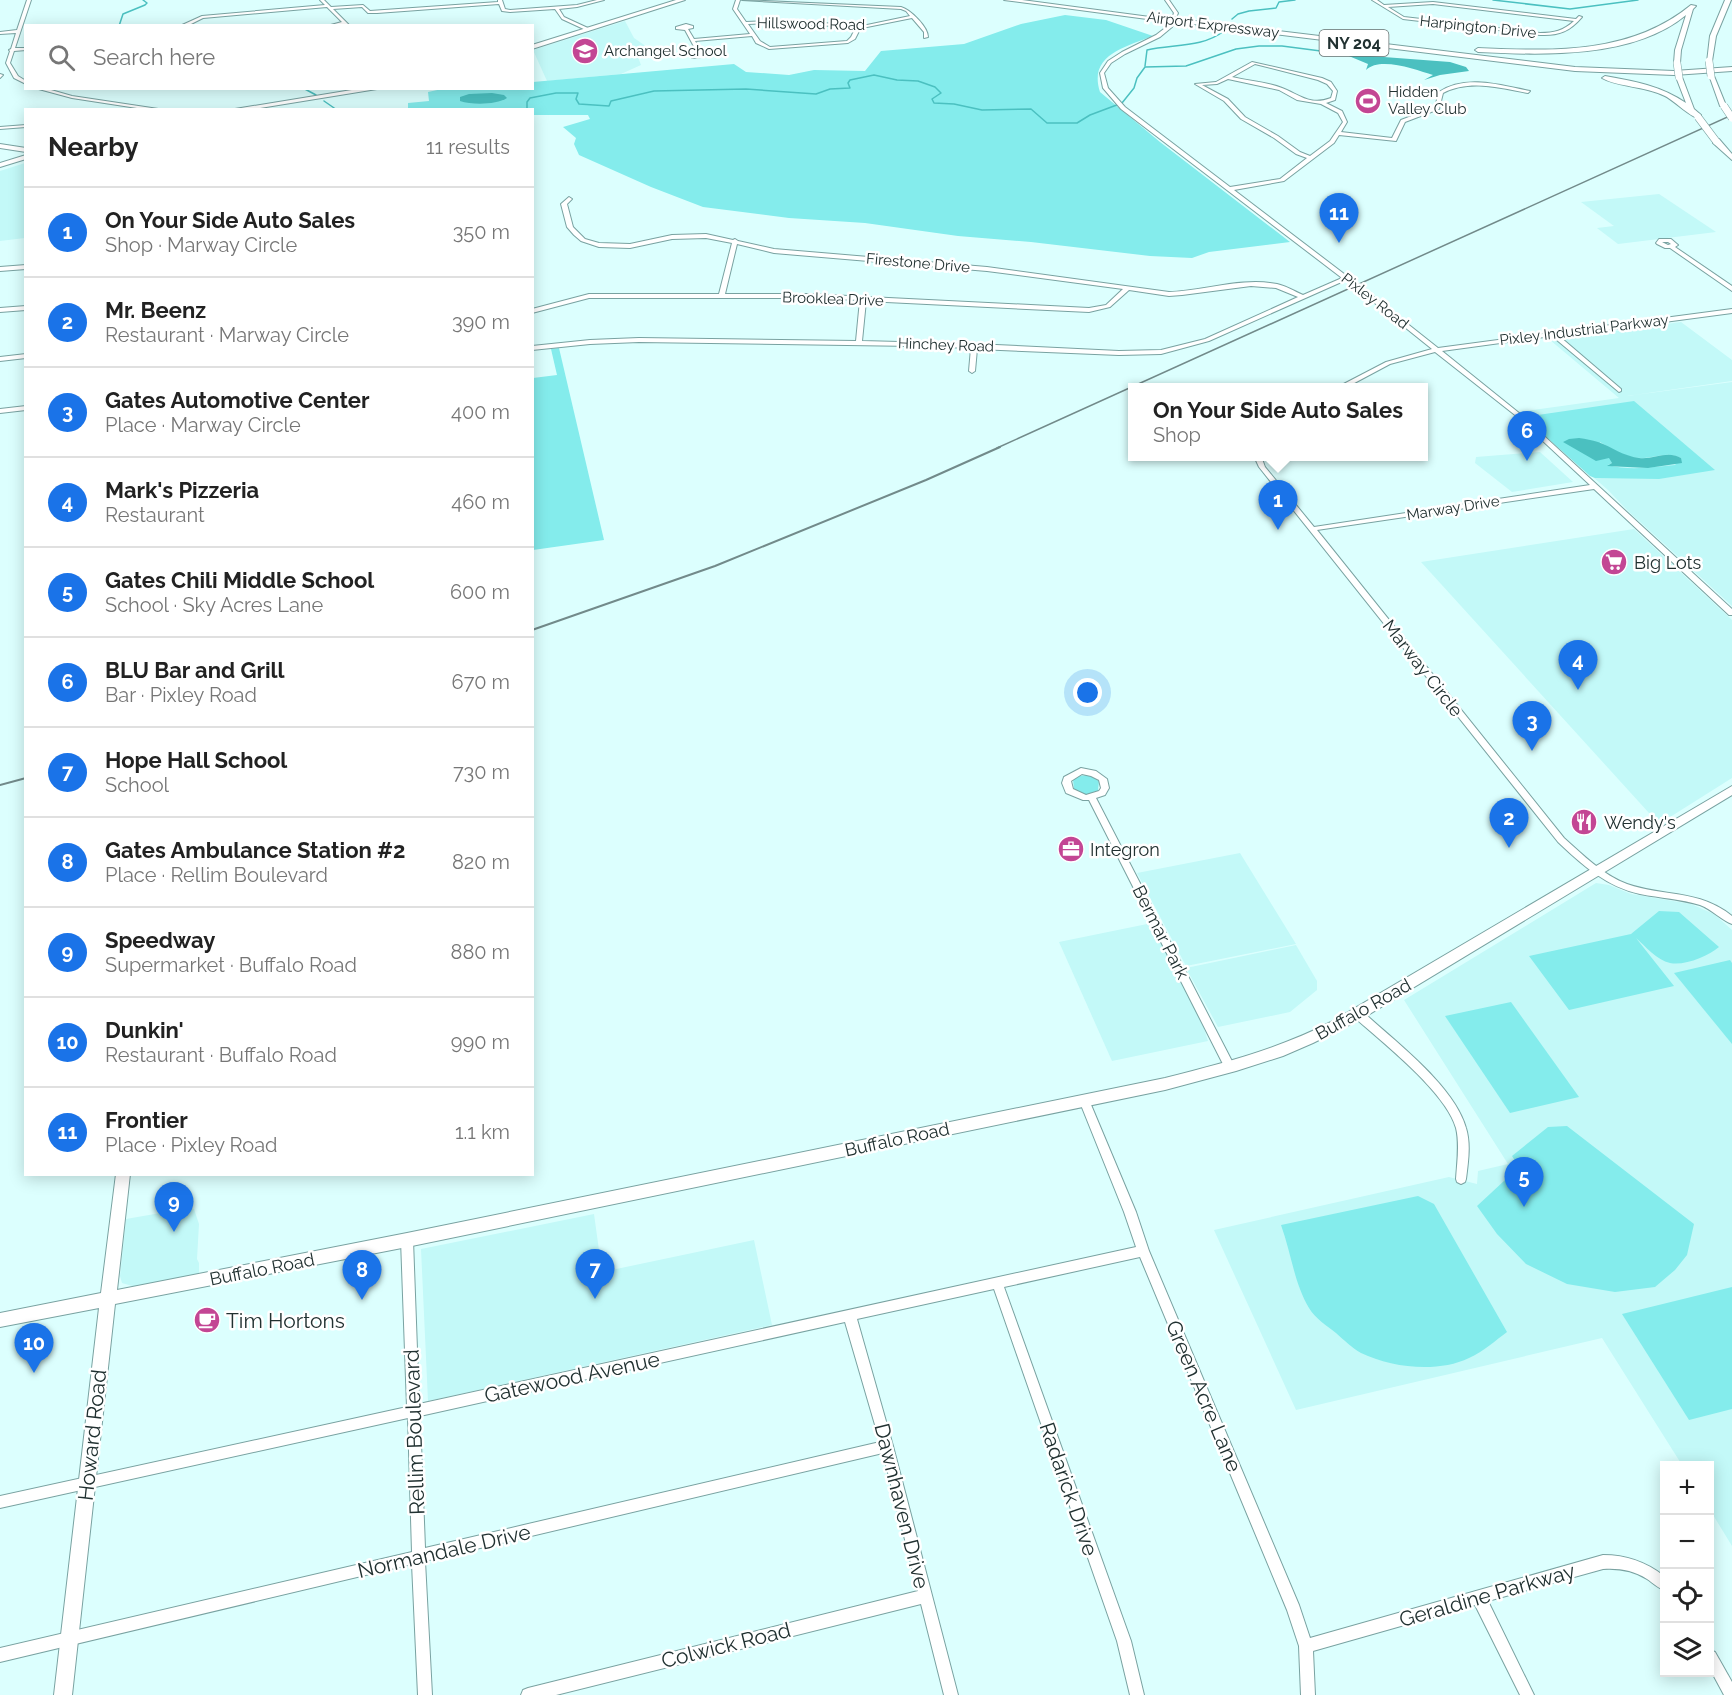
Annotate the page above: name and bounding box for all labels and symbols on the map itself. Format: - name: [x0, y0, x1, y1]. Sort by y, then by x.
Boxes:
- street label: Airport Expressway: [1146, 8, 1280, 42]
- street label: Harpington Drive: [1419, 12, 1537, 42]
- street label: Hillswood Road: [757, 14, 865, 34]
- road number: NY 204: [1320, 30, 1388, 56]
- school or university icon: Archangel School: [570, 36, 600, 66]
- place label: Archangel School: [604, 42, 728, 60]
- place label: Hidden Valley Club: [1388, 83, 1466, 118]
- sports icon: Hidden Valley Club: [1353, 86, 1383, 116]
- pin: 11: [1320, 194, 1358, 243]
- street label: Firestone Drive: [865, 249, 971, 277]
- street label: Pixley Road: [1338, 269, 1412, 333]
- street label: Brooklea Drive: [782, 288, 884, 310]
- street label: Pixley Industrial Parkway: [1498, 311, 1670, 349]
- street label: Hinchey Road: [898, 334, 994, 356]
- pin: 6: [1508, 412, 1546, 461]
- pin: 1: [1258, 480, 1298, 530]
- street label: Marway Drive: [1405, 492, 1501, 524]
- supermarket icon: Big Lots: [1599, 547, 1629, 577]
- place label: Big Lots: [1634, 552, 1702, 573]
- street label: Marway Circle: [1379, 615, 1468, 721]
- pin: 4: [1558, 640, 1598, 690]
- your location: [1073, 678, 1102, 707]
- pin: 3: [1512, 702, 1552, 751]
- pin: 2: [1490, 798, 1528, 848]
- restaurant icon: Wendy's: [1569, 807, 1599, 837]
- place label: Wendy's: [1604, 812, 1676, 833]
- office icon: Integron: [1056, 834, 1086, 864]
- place label: Integron: [1090, 839, 1160, 860]
- street label: Bermar Park: [1128, 882, 1194, 983]
- street label: Buffalo Road: [1311, 974, 1415, 1044]
- street label: Buffalo Road: [843, 1118, 951, 1160]
- pin: 5: [1504, 1158, 1544, 1207]
- pin: 9: [154, 1182, 194, 1232]
- street label: Buffalo Road: [208, 1249, 316, 1289]
- pin: 8: [342, 1250, 382, 1300]
- pin: 7: [576, 1250, 614, 1299]
- cafe icon: Tim Hortons: [192, 1305, 222, 1335]
- place label: Tim Hortons: [226, 1308, 345, 1333]
- street label: Green Acre Lane: [1161, 1317, 1247, 1475]
- pin: 10: [15, 1324, 54, 1373]
- street label: Gatewood Avenue: [482, 1346, 662, 1408]
- street label: Rellim Boulevard: [399, 1349, 429, 1515]
- street label: Howard Road: [73, 1368, 111, 1502]
- street label: Radarick Drive: [1034, 1419, 1104, 1559]
- street label: Dawnhaven Drive: [869, 1421, 935, 1591]
- street label: Normandale Drive: [355, 1519, 533, 1583]
- street label: Geraldine Parkway: [1396, 1558, 1578, 1632]
- street label: Colwick Road: [659, 1617, 793, 1673]

